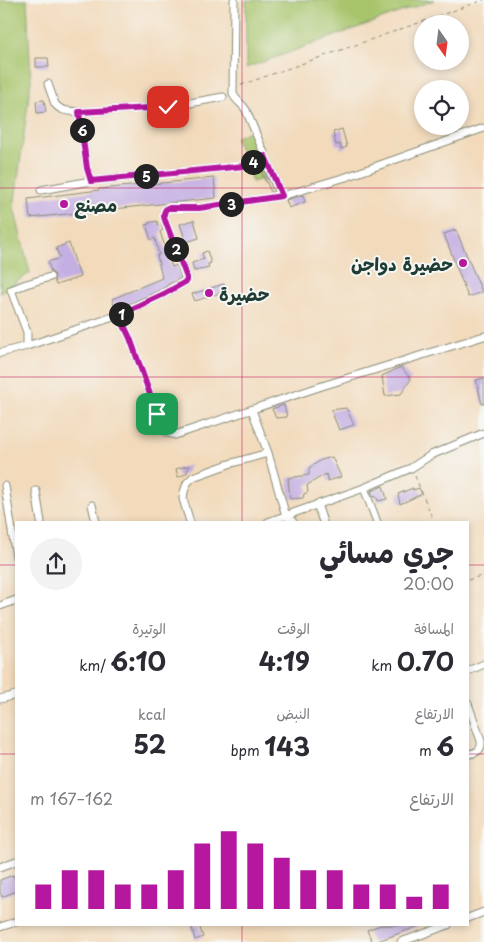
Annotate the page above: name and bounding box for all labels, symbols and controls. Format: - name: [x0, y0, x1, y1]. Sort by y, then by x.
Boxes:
- north arrow: [414, 15, 469, 70]
- map controls: [414, 15, 469, 135]
- button: locate: [414, 80, 469, 135]
- pin: [147, 86, 189, 128]
- icon: check: [154, 93, 182, 121]
- pin: 6: [70, 118, 94, 142]
- text: 6: [78, 120, 87, 141]
- pin: 4: [240, 150, 266, 174]
- text: 4: [249, 152, 258, 173]
- pin: 5: [134, 164, 158, 188]
- text: 5: [142, 166, 151, 187]
- place label: مصنع: [74, 191, 117, 219]
- pin: 3: [218, 192, 244, 216]
- text: 3: [227, 194, 236, 215]
- marker: مصنع: [58, 198, 70, 210]
- pin: 2: [164, 236, 188, 262]
- text: 2: [172, 239, 181, 260]
- place label: حضيرة دواجن: [351, 250, 453, 277]
- marker: حضيرة دواجن: [457, 257, 469, 269]
- place label: حضيرة: [219, 280, 270, 307]
- marker: حضيرة: [203, 287, 215, 299]
- pin: 1: [108, 302, 134, 326]
- text: 1: [118, 304, 125, 325]
- pin: [136, 393, 178, 435]
- icon: arrive: [143, 400, 171, 428]
- text: جري مسائي: [319, 530, 454, 573]
- button: share: [30, 538, 82, 590]
- text: 20:00: [403, 571, 454, 595]
- text: الوتيرة: [132, 618, 166, 639]
- text: الوقت: [277, 618, 310, 639]
- text: المسافة: [414, 618, 454, 639]
- text: 6:10: [111, 642, 166, 680]
- text: 4:19: [259, 642, 310, 680]
- text: 0.70: [397, 642, 454, 680]
- text: /km: [79, 655, 111, 676]
- text: km: [371, 655, 397, 676]
- text: النبض: [277, 703, 310, 724]
- text: الارتفاع: [415, 703, 454, 724]
- text: kcal: [138, 704, 166, 725]
- text: 52: [133, 725, 166, 763]
- text: 143: [264, 727, 310, 765]
- text: 6: [436, 727, 454, 765]
- text: bpm: [230, 740, 264, 761]
- text: m: [419, 740, 436, 761]
- text: 162–167 m: [30, 786, 113, 810]
- text: الارتفاع: [409, 786, 454, 810]

